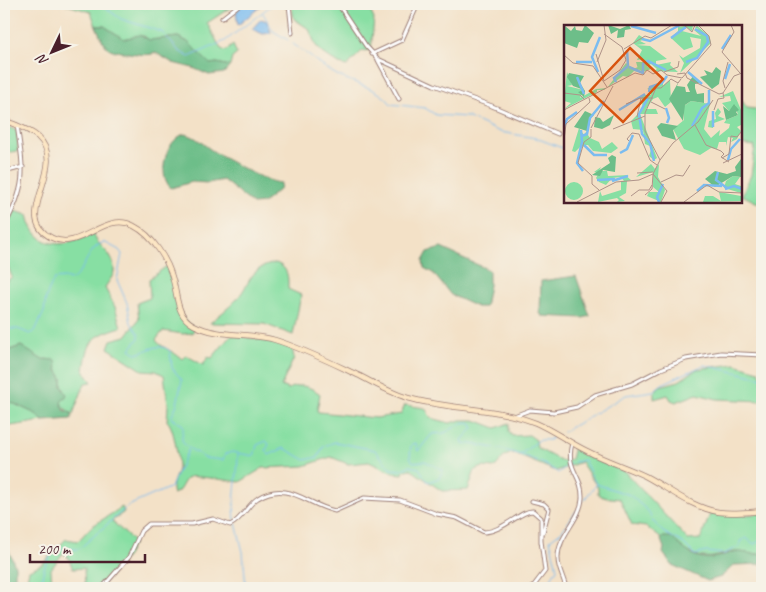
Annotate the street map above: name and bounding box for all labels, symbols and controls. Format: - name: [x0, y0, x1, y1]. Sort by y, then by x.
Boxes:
- inset map: [564, 25, 741, 202]
- north arrow: [28, 28, 78, 78]
- text: N: [32, 50, 52, 69]
- scale bar: [30, 532, 145, 564]
- text: 200 m: [38, 540, 72, 559]

